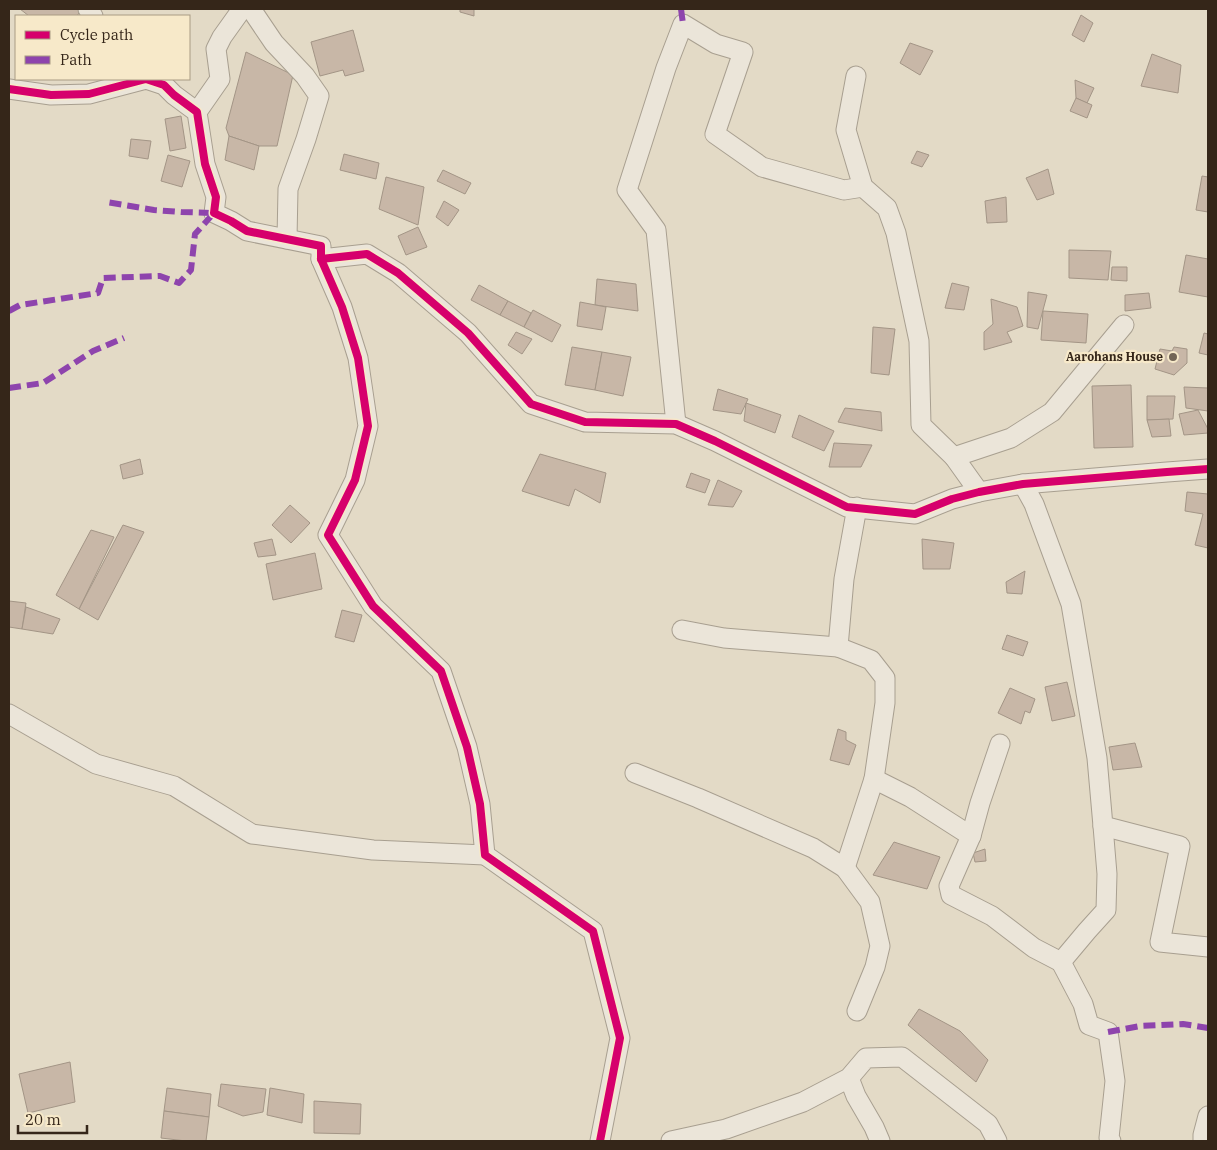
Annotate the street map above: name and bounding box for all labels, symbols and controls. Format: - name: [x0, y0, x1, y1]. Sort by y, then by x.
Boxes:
- legend: [15, 15, 190, 80]
- text: Cycle path: [60, 25, 133, 44]
- text: Path: [60, 50, 92, 69]
- place label: Aarohans House: [1066, 349, 1163, 364]
- marker: Aarohans House: [1167, 351, 1179, 363]
- scale bar: [18, 1102, 86, 1134]
- text: 20 m: [25, 1110, 61, 1129]

